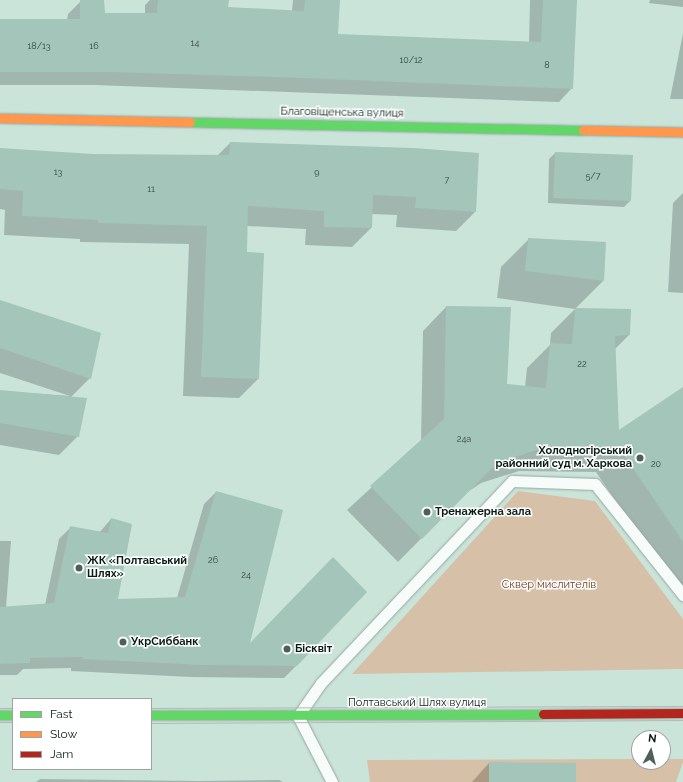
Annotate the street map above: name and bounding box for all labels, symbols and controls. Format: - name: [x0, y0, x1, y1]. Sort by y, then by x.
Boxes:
- house number: 14: [191, 38, 199, 48]
- house number: 18/13: [27, 41, 51, 51]
- house number: 16: [89, 41, 99, 51]
- house number: 10/12: [399, 55, 423, 65]
- house number: 8: [544, 60, 550, 70]
- street label: Благовіщенська вулиця: [280, 105, 404, 121]
- house number: 13: [54, 167, 62, 177]
- house number: 9: [314, 167, 320, 177]
- house number: 5/7: [585, 171, 601, 181]
- house number: 7: [445, 175, 449, 185]
- house number: 11: [147, 184, 155, 194]
- house number: 22: [577, 359, 587, 369]
- house number: 24а: [457, 434, 471, 444]
- place label: Холодногірський районний суд м. Харкова: [496, 445, 632, 471]
- marker: Холодногірський районний суд м. Харкова: [635, 453, 645, 463]
- house number: 20: [651, 459, 661, 469]
- place label: Тренажерна зала: [435, 505, 531, 519]
- marker: Тренажерна зала: [422, 507, 432, 517]
- place label: ЖК «Полтавський Шлях»: [87, 555, 187, 581]
- house number: 26: [208, 555, 218, 565]
- marker: ЖК «Полтавський Шлях»: [74, 563, 84, 573]
- house number: 24: [241, 570, 251, 580]
- park label: Сквер мислителів: [502, 578, 596, 592]
- place label: УкрСиббанк: [131, 635, 198, 649]
- marker: УкрСиббанк: [118, 637, 128, 647]
- place label: Бісквіт: [295, 642, 332, 656]
- marker: Бісквіт: [282, 644, 292, 654]
- street label: Полтавський Шлях вулиця: [348, 696, 486, 710]
- legend: [12, 698, 152, 770]
- text: Fast: [50, 707, 73, 721]
- text: Slow: [50, 727, 77, 741]
- north arrow: [631, 730, 671, 770]
- text: N: [647, 732, 657, 746]
- text: Jam: [50, 747, 73, 761]

